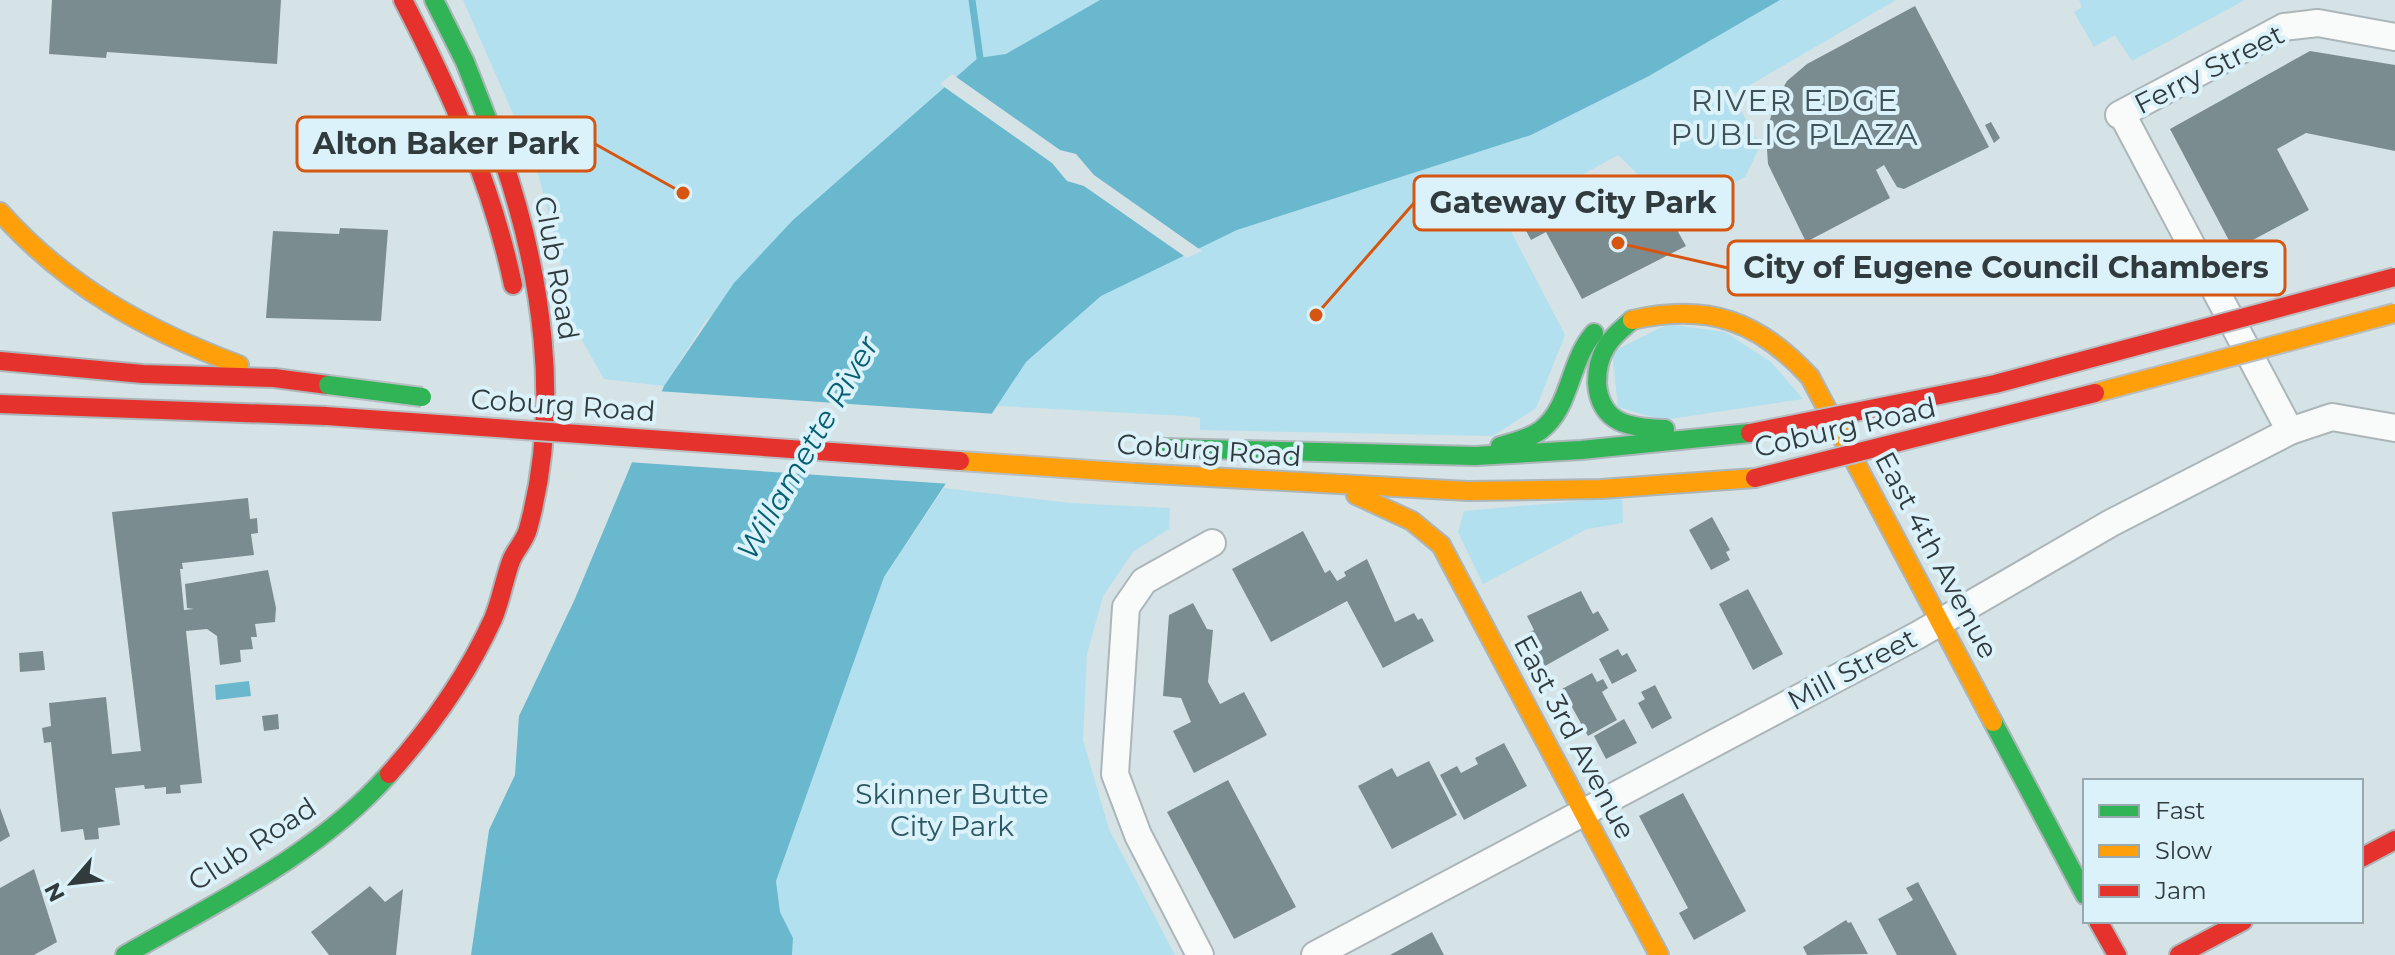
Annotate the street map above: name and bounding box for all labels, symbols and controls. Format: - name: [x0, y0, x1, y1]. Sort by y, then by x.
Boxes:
- street label: Ferry Street: [2128, 17, 2290, 121]
- district label: RIVER EDGE PUBLIC PLAZA: [1670, 82, 1920, 153]
- callout: Alton Baker Park: [297, 117, 595, 171]
- text: Alton Baker Park: [312, 125, 580, 162]
- callout: Gateway City Park: [1414, 176, 1733, 230]
- text: Gateway City Park: [1430, 184, 1717, 221]
- street label: Club Road: [528, 193, 586, 343]
- callout: City of Eugene Council Chambers: [1728, 241, 2285, 295]
- text: City of Eugene Council Chambers: [1743, 249, 2269, 286]
- water label: Willamette River: [729, 329, 887, 566]
- street label: Coburg Road: [469, 382, 657, 428]
- street label: Coburg Road: [1751, 390, 1939, 464]
- street label: Coburg Road: [1115, 427, 1303, 473]
- street label: East 4th Avenue: [1868, 446, 2006, 664]
- street label: Mill Street: [1782, 621, 1922, 717]
- street label: East 3rd Avenue: [1507, 629, 1643, 845]
- park label: Skinner Butte City Park: [855, 777, 1049, 843]
- legend: [2083, 779, 2363, 923]
- street label: Club Road: [182, 790, 322, 898]
- text: Fast: [2155, 796, 2206, 825]
- text: Slow: [2155, 836, 2212, 865]
- north arrow: [32, 843, 112, 923]
- text: Jam: [2154, 876, 2207, 905]
- text: N: [39, 878, 71, 906]

